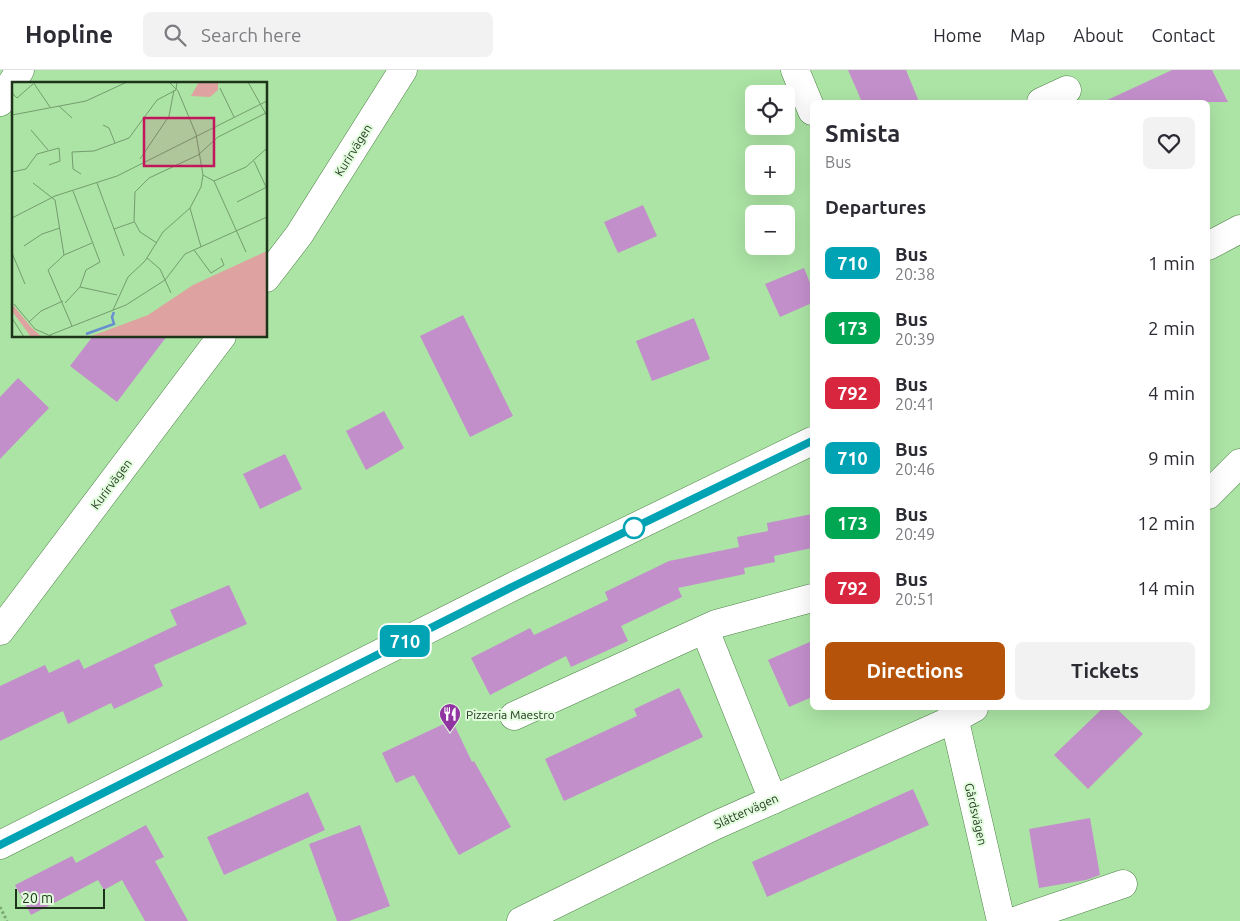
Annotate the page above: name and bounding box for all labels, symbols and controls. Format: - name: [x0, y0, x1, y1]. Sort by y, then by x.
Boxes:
- search box: [143, 12, 493, 57]
- text: Hopline: [25, 21, 113, 48]
- icon: search: [161, 21, 189, 49]
- text: Search here: [201, 24, 301, 46]
- text: Home: [933, 25, 982, 45]
- text: Map: [1010, 25, 1045, 45]
- text: About: [1073, 25, 1123, 45]
- text: Contact: [1151, 25, 1215, 45]
- inset map: [12, 82, 268, 338]
- map controls: [745, 85, 795, 255]
- button: locate: [745, 85, 795, 135]
- button: heart: [1143, 117, 1195, 169]
- text: Smista: [825, 120, 900, 147]
- street label: Kurirvägen: [332, 122, 374, 178]
- button: +: [745, 145, 795, 195]
- text: Bus: [825, 153, 851, 171]
- text: Departures: [825, 196, 926, 218]
- button: −: [745, 205, 795, 255]
- text: Bus: [895, 243, 928, 265]
- text: 1 min: [1148, 252, 1195, 274]
- text: 710: [837, 253, 868, 273]
- text: 20:38: [895, 265, 935, 283]
- text: Bus: [895, 308, 928, 330]
- text: 2 min: [1148, 317, 1195, 339]
- text: 173: [837, 318, 868, 338]
- text: 20:39: [895, 330, 935, 348]
- text: Bus: [895, 373, 928, 395]
- text: 4 min: [1148, 382, 1195, 404]
- text: 792: [837, 383, 868, 403]
- text: 20:41: [895, 395, 935, 413]
- text: Bus: [895, 438, 928, 460]
- text: 9 min: [1148, 447, 1195, 469]
- text: 710: [837, 448, 868, 468]
- street label: Kurirvägen: [88, 457, 134, 511]
- text: 20:46: [895, 460, 935, 478]
- text: Bus: [895, 503, 928, 525]
- text: 12 min: [1137, 512, 1195, 534]
- text: 173: [837, 513, 868, 533]
- unlabelled marker: [623, 517, 645, 539]
- text: 20:49: [895, 525, 935, 543]
- text: Bus: [895, 568, 928, 590]
- text: 14 min: [1137, 577, 1195, 599]
- text: 792: [837, 578, 868, 598]
- text: 20:51: [895, 590, 935, 608]
- line badge: 710: [376, 625, 434, 657]
- text: 710: [390, 631, 420, 651]
- button: Directions: [825, 642, 1005, 700]
- button: Tickets: [1015, 642, 1195, 700]
- restaurant icon: Pizzeria Maestro: [438, 702, 462, 733]
- place label: Pizzeria Maestro: [466, 708, 555, 721]
- street label: Gårdsvägen: [963, 782, 989, 846]
- street label: Slåttervägen: [712, 791, 780, 831]
- scale bar: [15, 886, 105, 909]
- text: 20 m: [22, 890, 53, 906]

